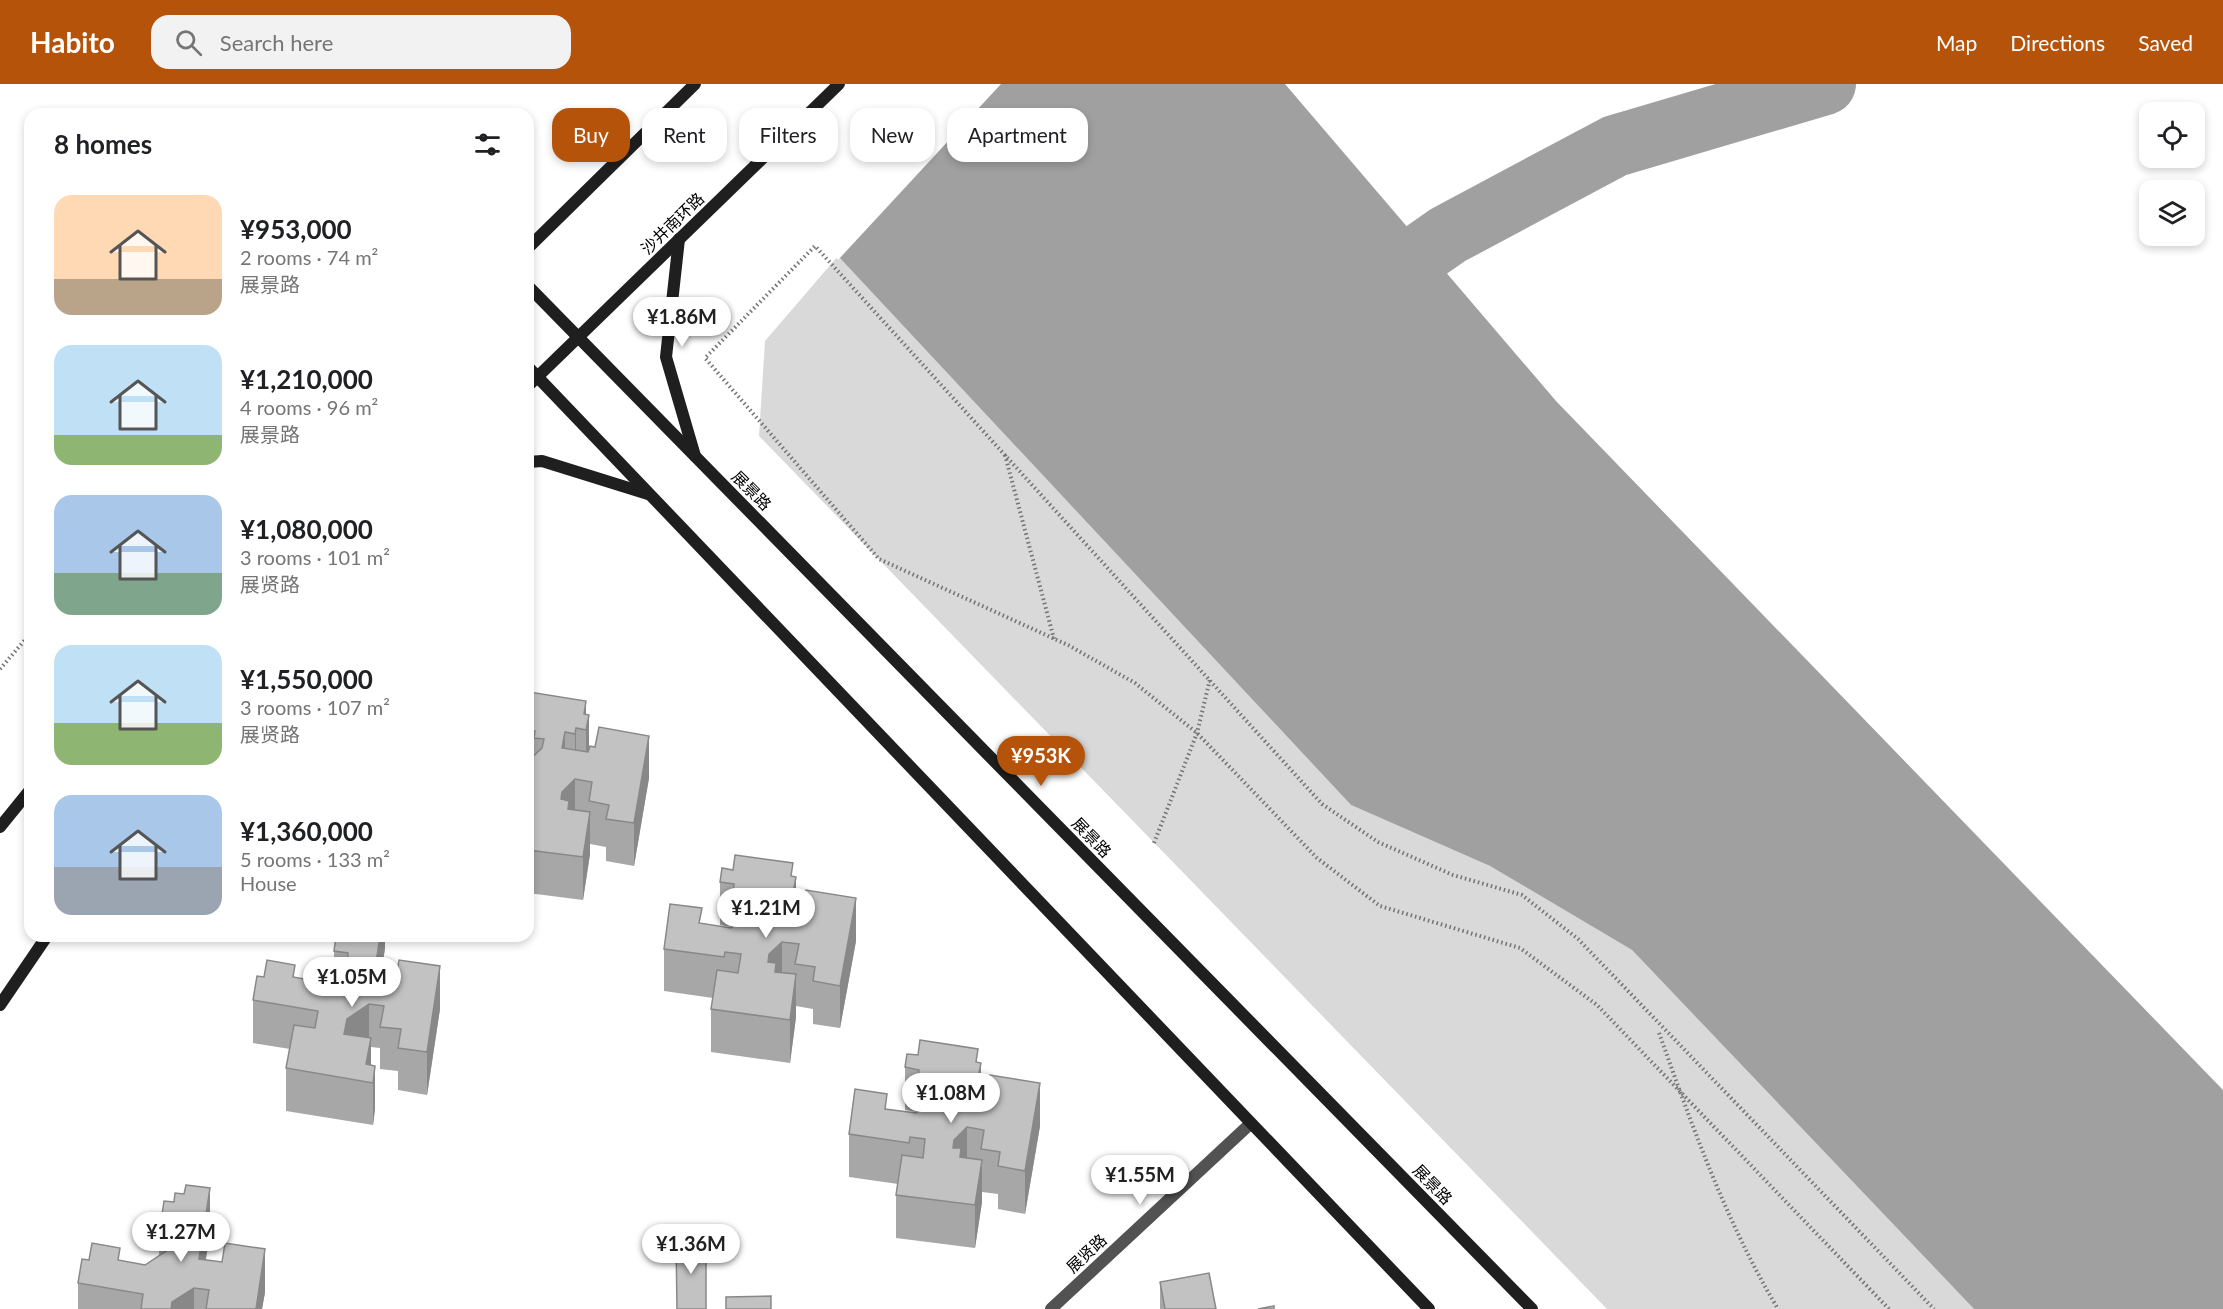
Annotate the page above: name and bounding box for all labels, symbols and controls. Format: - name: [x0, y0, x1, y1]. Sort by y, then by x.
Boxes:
- search box: [151, 15, 571, 69]
- text: Habito: [30, 25, 115, 59]
- icon: search: [172, 26, 205, 59]
- text: Search here: [220, 29, 333, 56]
- text: Map: [1936, 30, 1977, 55]
- text: Directions: [2010, 30, 2105, 55]
- text: Saved: [2138, 30, 2193, 55]
- map controls: [2139, 102, 2205, 246]
- button: locate: [2139, 102, 2205, 168]
- chip: Buy: [552, 108, 630, 162]
- chip: Rent: [642, 108, 727, 162]
- chip: Filters: [739, 108, 838, 162]
- chip: New: [850, 108, 935, 162]
- chip: Apartment: [947, 108, 1088, 162]
- text: 8 homes: [54, 128, 152, 160]
- icon: filters: [471, 128, 504, 161]
- button: layers: [2139, 180, 2205, 246]
- street label: 沙井南环路: [637, 188, 707, 258]
- text: ¥953,000: [240, 213, 352, 245]
- icon: home: [102, 219, 174, 291]
- text: 2 rooms · 74 m²: [240, 245, 378, 269]
- text: 展景路: [240, 272, 300, 296]
- pin: ¥1.86M: [633, 297, 731, 348]
- text: ¥1.86M: [647, 304, 717, 328]
- text: ¥1,210,000: [240, 363, 373, 395]
- icon: home: [102, 369, 174, 441]
- text: 4 rooms · 96 m²: [240, 395, 378, 419]
- text: 展景路: [240, 422, 300, 446]
- street label: 展景路: [728, 466, 776, 514]
- text: ¥1,080,000: [240, 513, 373, 545]
- icon: home: [102, 519, 174, 591]
- text: 3 rooms · 101 m²: [240, 545, 390, 569]
- text: 展贤路: [240, 572, 300, 596]
- text: ¥1,550,000: [240, 663, 373, 695]
- icon: home: [102, 669, 174, 741]
- text: 3 rooms · 107 m²: [240, 695, 390, 719]
- text: 展贤路: [240, 722, 300, 746]
- pin: ¥953K: [999, 736, 1083, 787]
- text: ¥953K: [1011, 743, 1071, 767]
- street label: 展景路: [1068, 813, 1116, 861]
- text: ¥1,360,000: [240, 815, 373, 847]
- icon: home: [102, 819, 174, 891]
- text: 5 rooms · 133 m²: [240, 847, 390, 871]
- text: House: [240, 871, 297, 895]
- pin: ¥1.21M: [717, 888, 815, 939]
- text: ¥1.21M: [731, 895, 801, 919]
- pin: ¥1.05M: [303, 957, 401, 1008]
- text: ¥1.05M: [317, 964, 387, 988]
- pin: ¥1.08M: [902, 1073, 1000, 1124]
- text: ¥1.08M: [916, 1080, 986, 1104]
- pin: ¥1.55M: [1091, 1155, 1189, 1206]
- street label: 展景路: [1409, 1160, 1457, 1208]
- text: ¥1.55M: [1105, 1162, 1175, 1186]
- pin: ¥1.27M: [132, 1212, 230, 1263]
- text: ¥1.27M: [146, 1219, 216, 1243]
- pin: ¥1.36M: [642, 1224, 740, 1275]
- street label: 展贤路: [1062, 1230, 1110, 1276]
- text: ¥1.36M: [656, 1231, 726, 1255]

